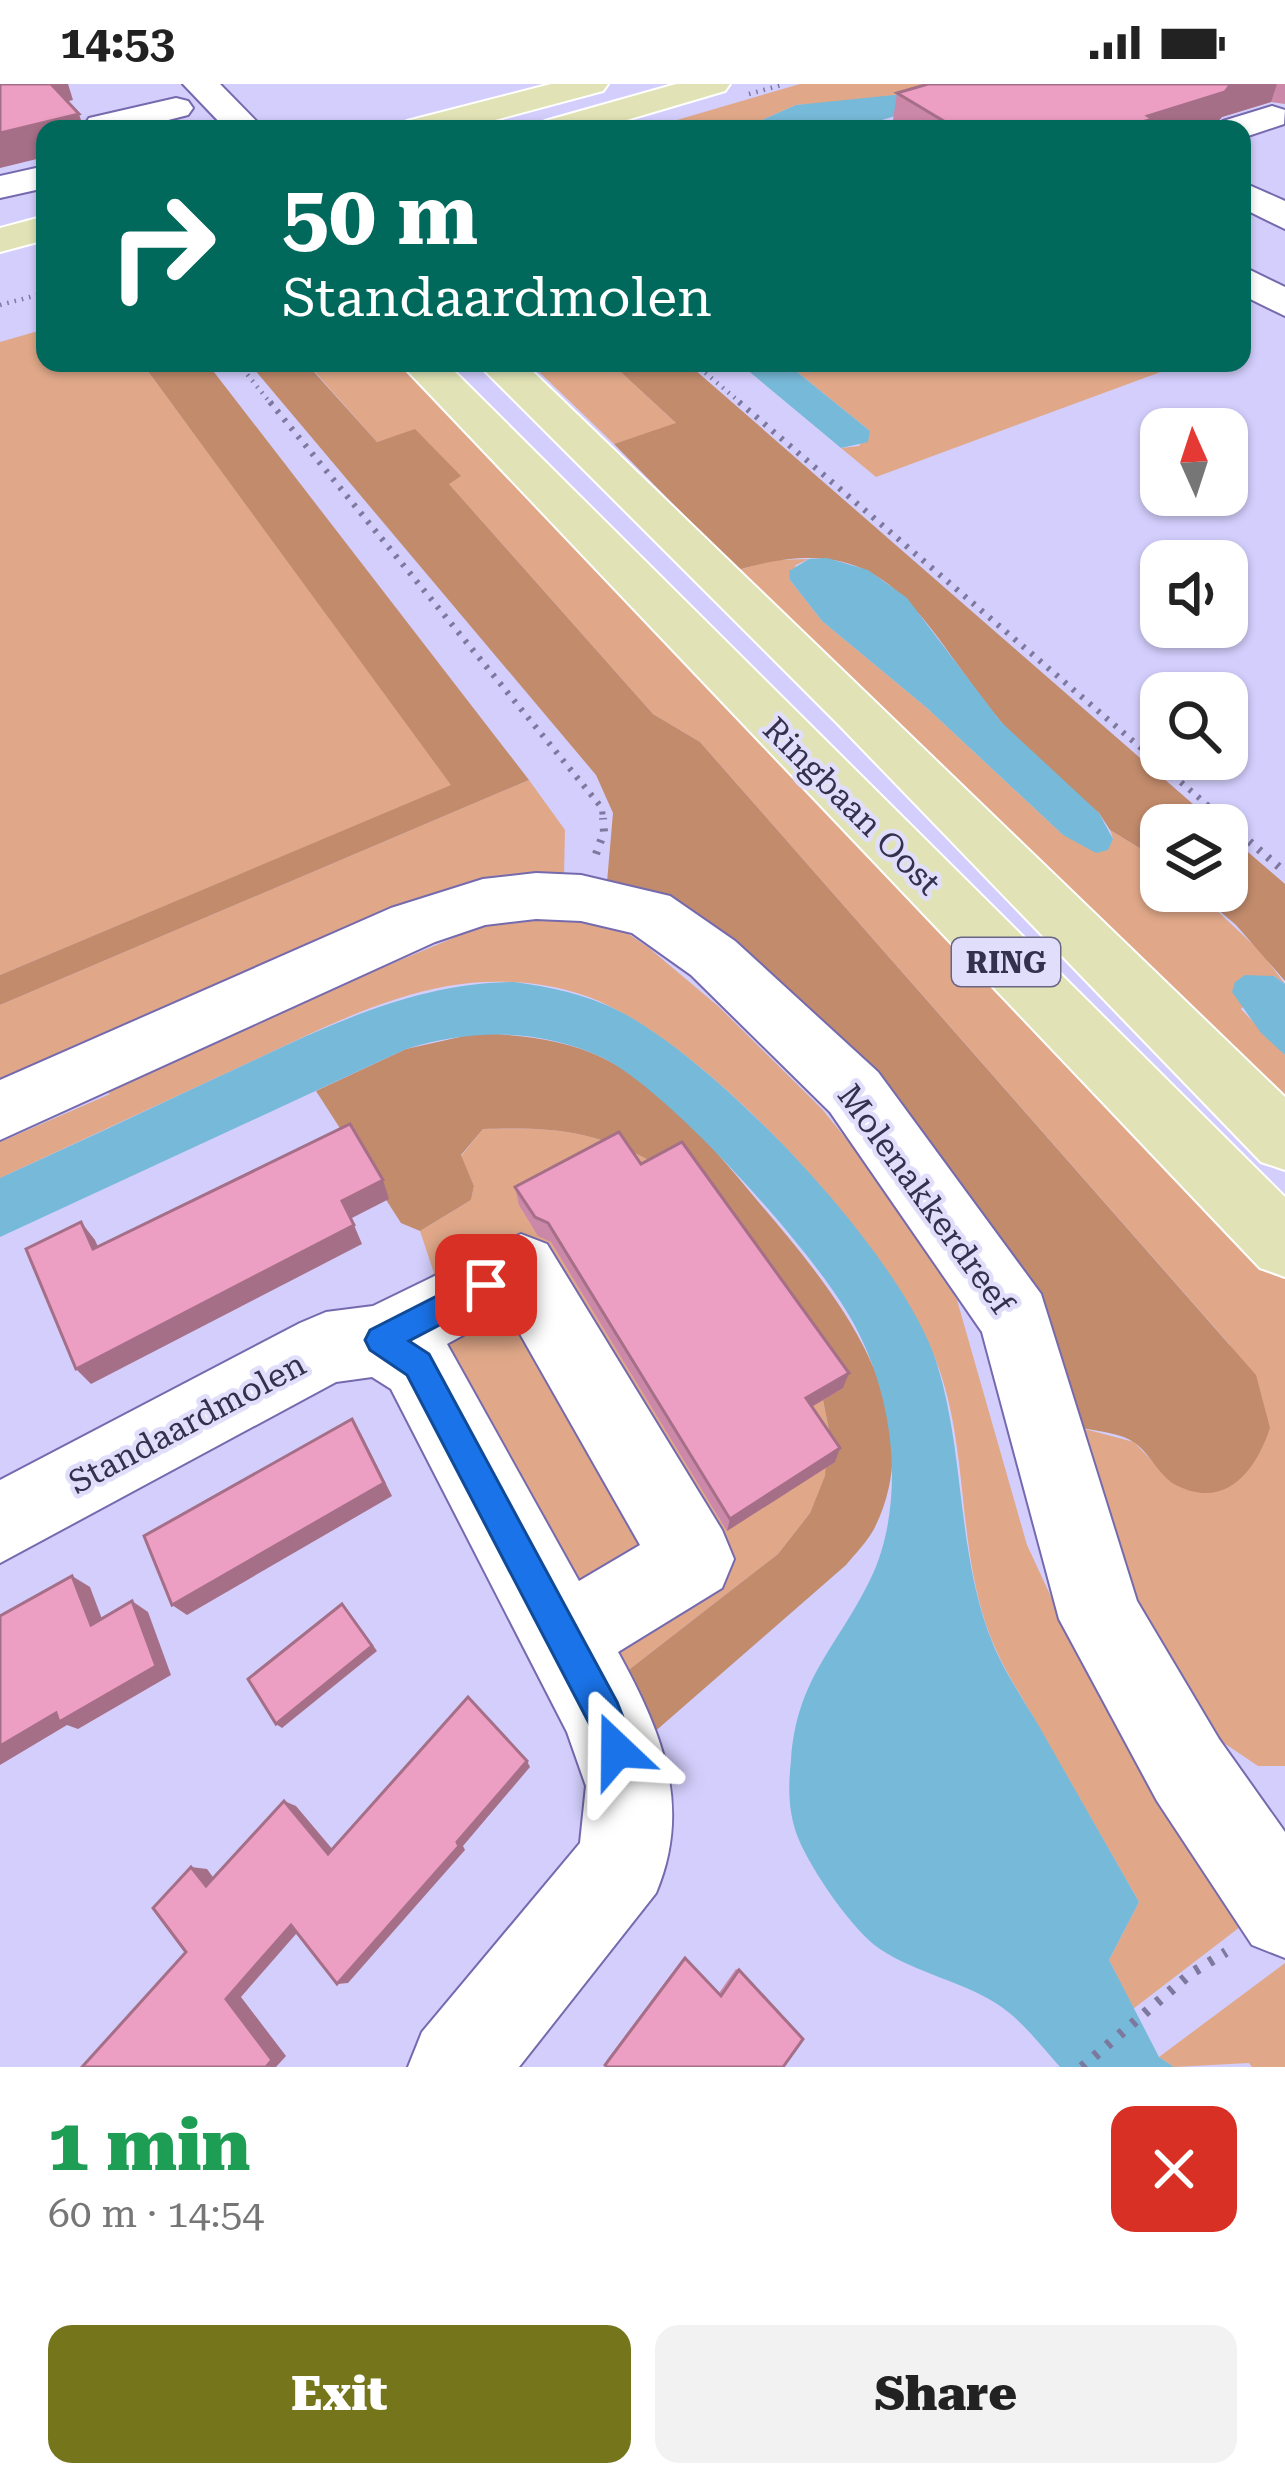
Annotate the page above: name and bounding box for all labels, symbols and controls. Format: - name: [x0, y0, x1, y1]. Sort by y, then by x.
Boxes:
- text: 14:53: [60, 16, 175, 69]
- text: 50 m: [282, 166, 478, 264]
- icon: right: [84, 168, 240, 324]
- text: Standaardmolen: [282, 266, 712, 329]
- north arrow: [1140, 408, 1248, 516]
- map controls: [1140, 408, 1248, 912]
- button: sound: [1140, 540, 1248, 648]
- button: search: [1140, 672, 1248, 780]
- street label: Ringbaan Oost: [755, 709, 949, 903]
- button: layers: [1140, 804, 1248, 912]
- road number: RING: [952, 938, 1060, 986]
- street label: Molenakkerdreef: [830, 1077, 1023, 1322]
- pin: [435, 1234, 537, 1336]
- icon: arrive: [453, 1252, 519, 1318]
- street label: Standaardmolen: [62, 1344, 312, 1502]
- position arrow: [554, 1687, 680, 1813]
- text: 1 min: [48, 2103, 250, 2188]
- button: close: [1111, 2106, 1237, 2232]
- text: 60 m · 14:54: [48, 2191, 264, 2237]
- button: Exit: [48, 2325, 631, 2463]
- button: Share: [655, 2325, 1237, 2463]

